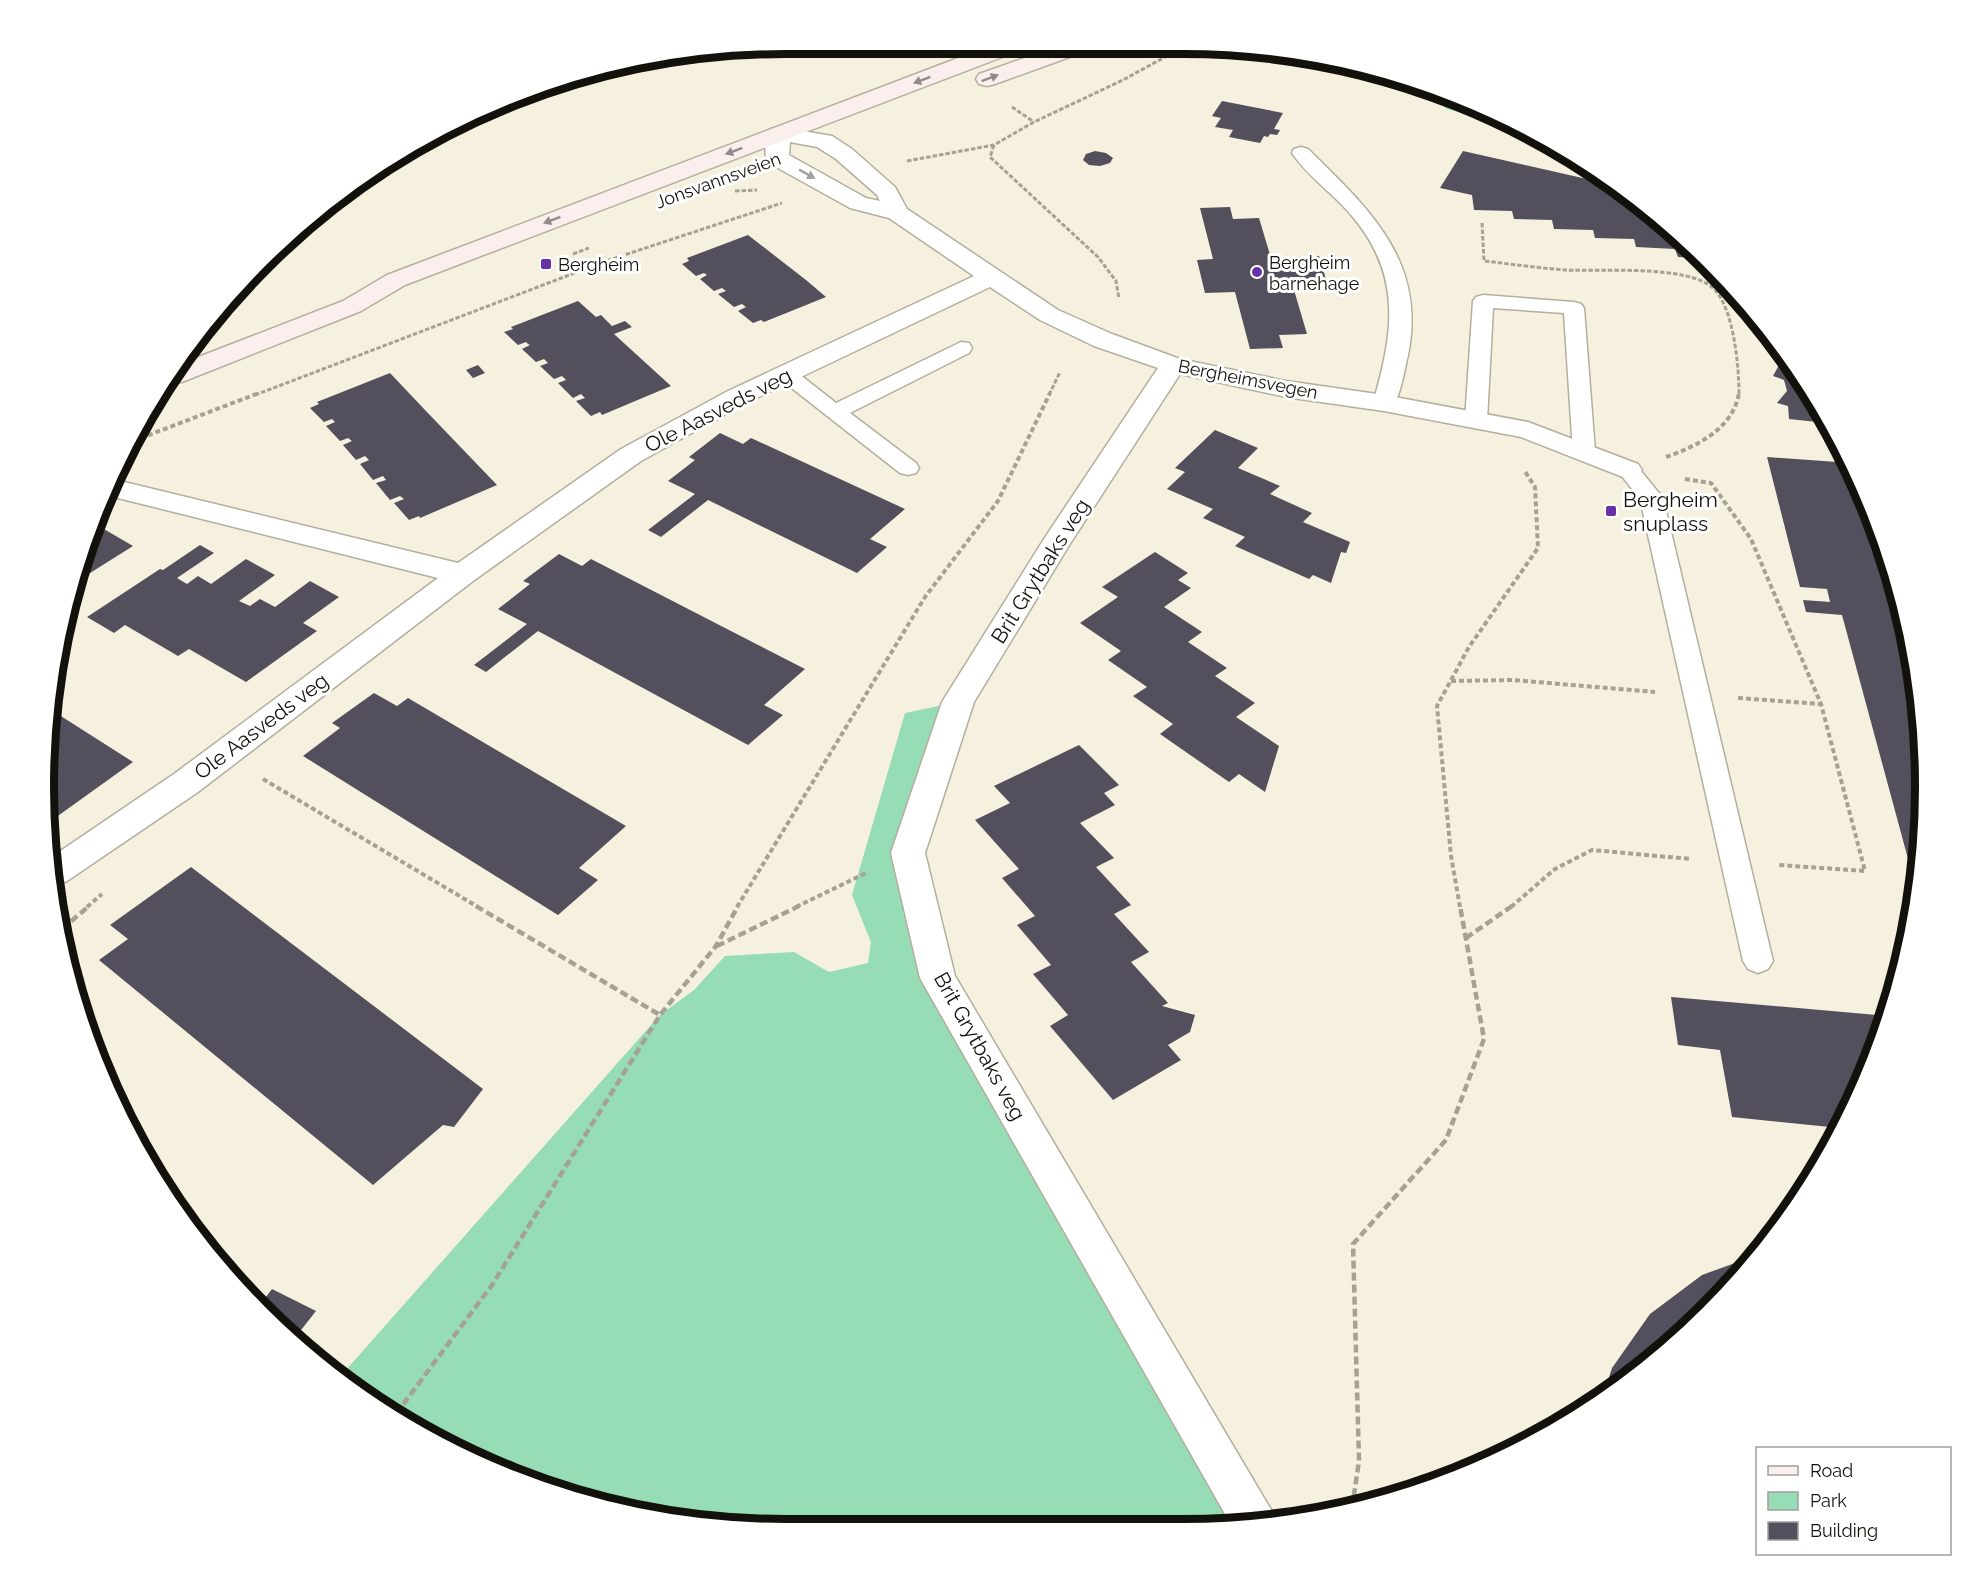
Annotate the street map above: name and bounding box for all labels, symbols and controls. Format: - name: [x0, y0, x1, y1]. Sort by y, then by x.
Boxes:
- one-way arrow: [982, 72, 1000, 82]
- one-way arrow: [912, 76, 930, 86]
- one-way arrow: [725, 147, 743, 156]
- street label: Jonsvannsveien: [653, 148, 783, 212]
- one-way arrow: [798, 169, 815, 179]
- one-way arrow: [543, 216, 561, 226]
- place label: Bergheim barnehage: [1269, 252, 1360, 294]
- place label: Bergheim: [558, 254, 639, 275]
- marker: Bergheim: [539, 257, 553, 271]
- marker: Bergheim barnehage: [1250, 265, 1264, 279]
- street label: Bergheimsvegen: [1176, 355, 1320, 403]
- street label: Ole Aasveds veg: [641, 362, 795, 458]
- place label: Bergheim snuplass: [1623, 487, 1718, 536]
- street label: Brit Grytbaks veg: [985, 494, 1095, 648]
- marker: Bergheim snuplass: [1604, 504, 1618, 518]
- street label: Ole Aasveds veg: [189, 668, 333, 784]
- street label: Brit Grytbaks veg: [929, 967, 1031, 1125]
- legend: [1756, 1447, 1951, 1555]
- text: Road: [1810, 1460, 1853, 1481]
- text: Park: [1810, 1490, 1847, 1511]
- text: Building: [1810, 1520, 1878, 1541]

